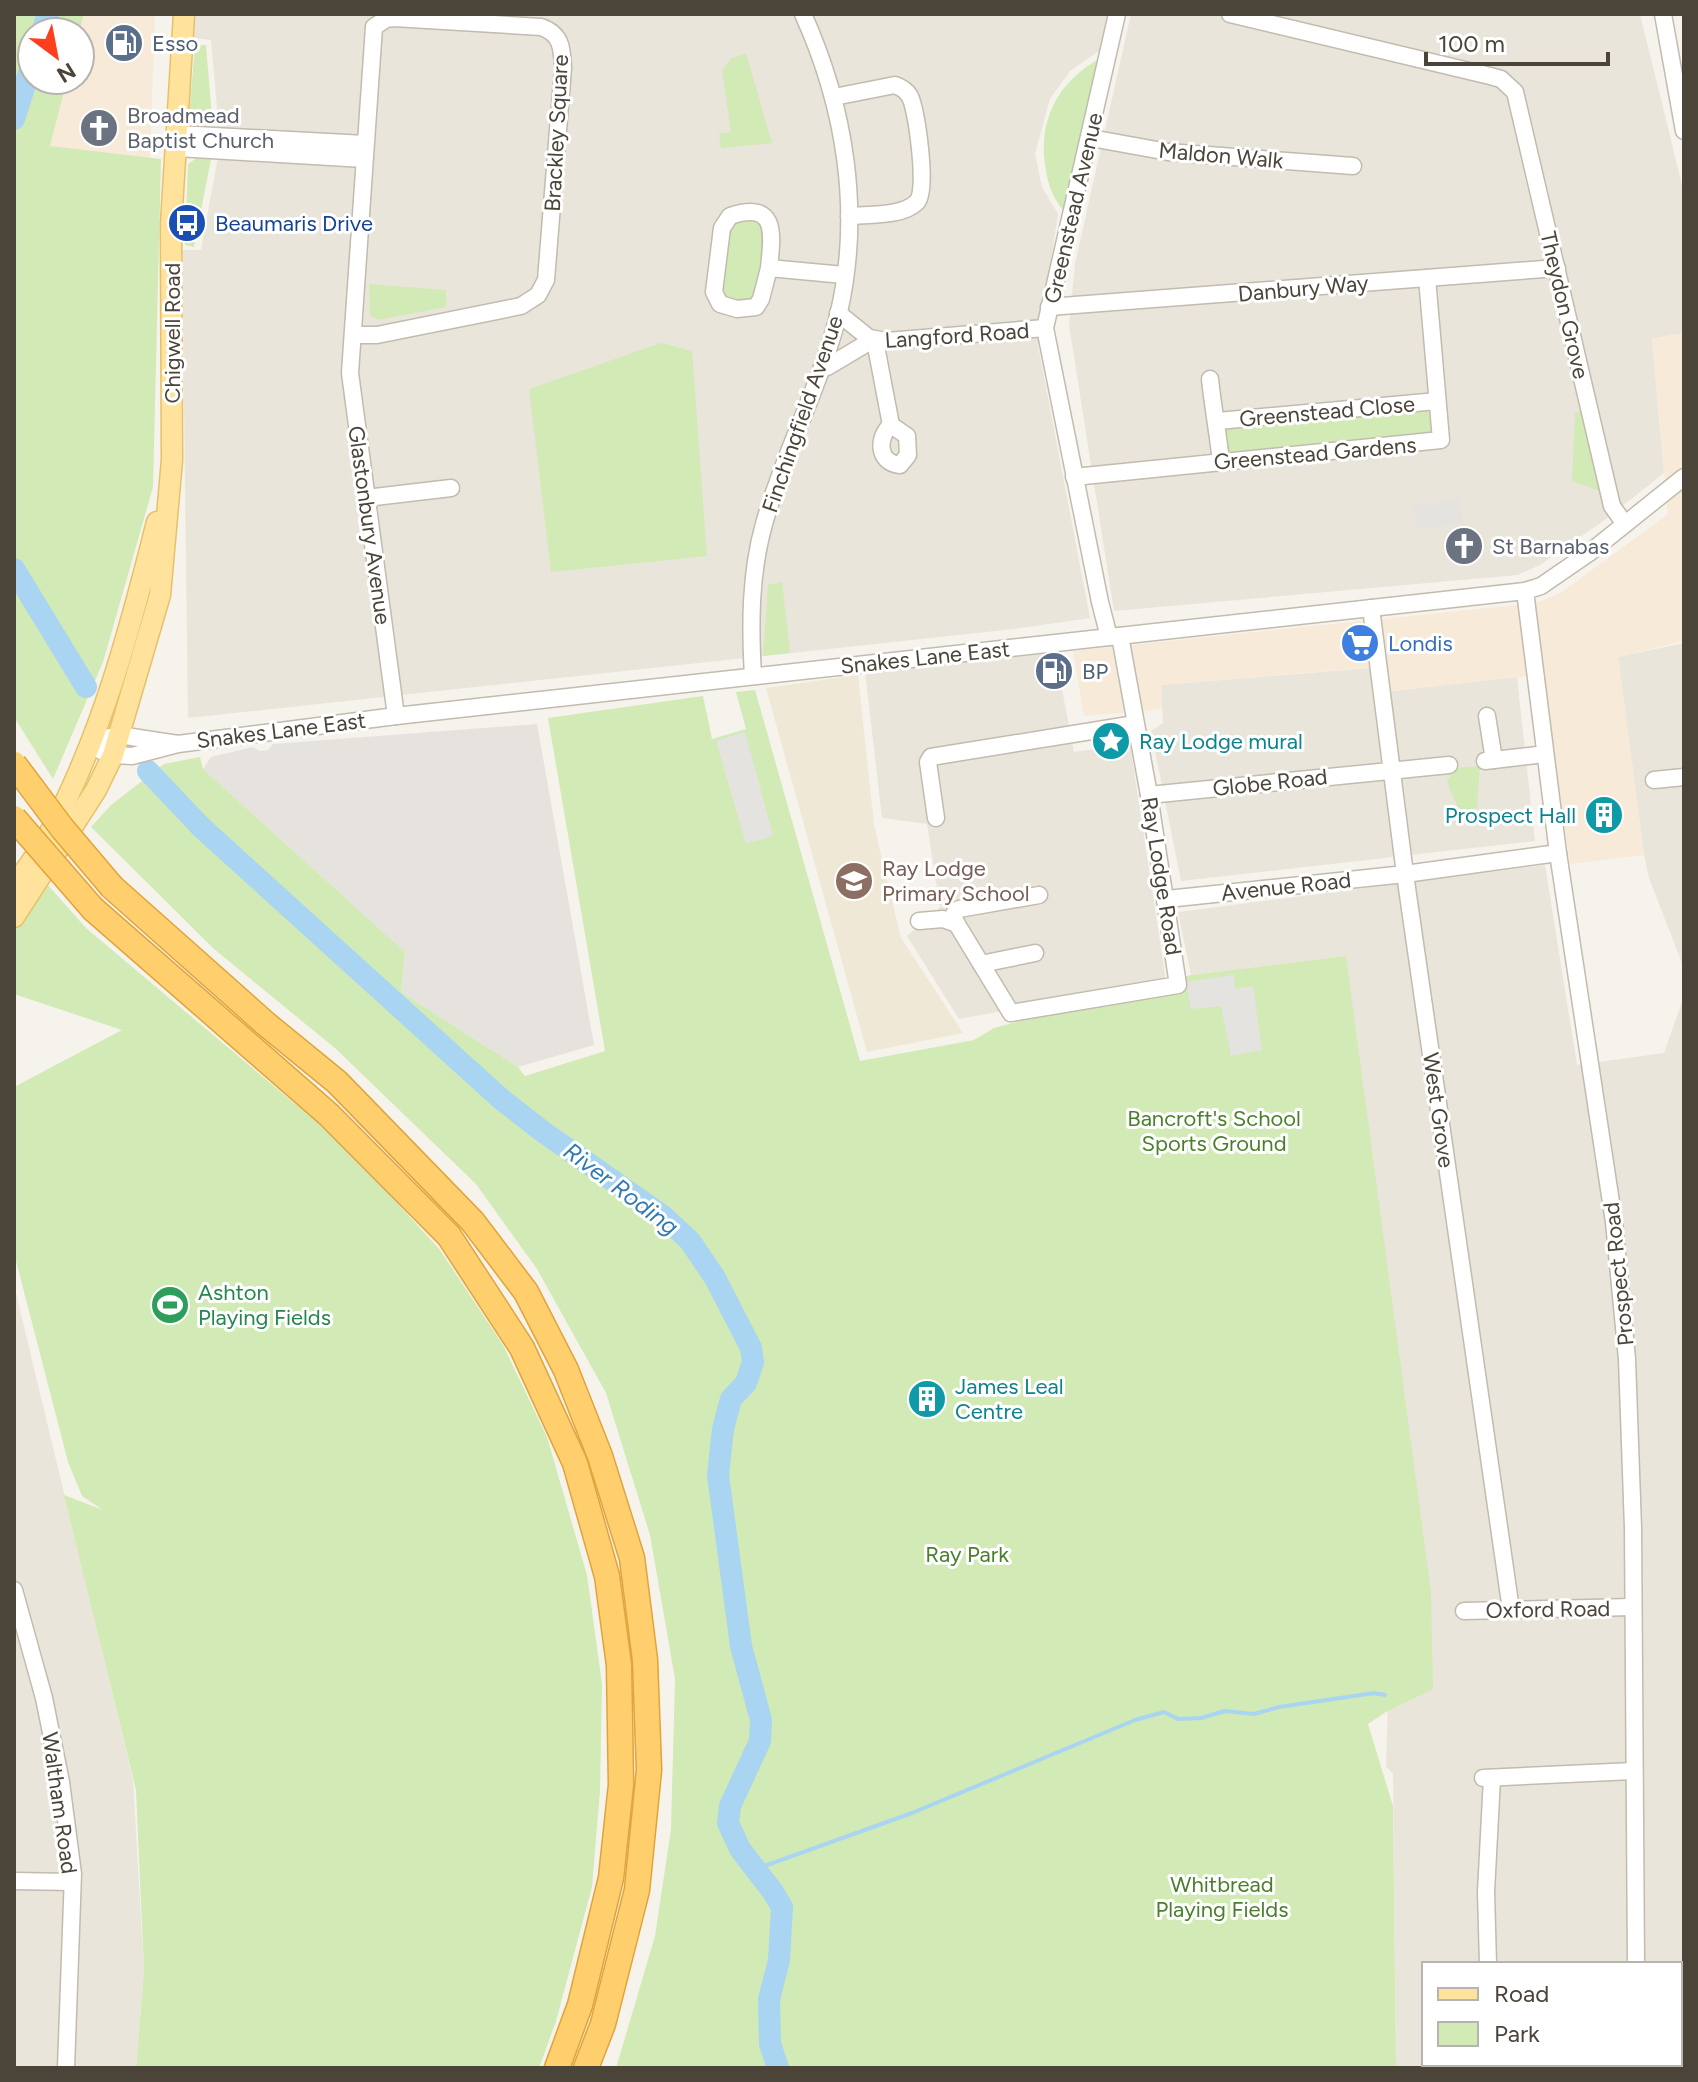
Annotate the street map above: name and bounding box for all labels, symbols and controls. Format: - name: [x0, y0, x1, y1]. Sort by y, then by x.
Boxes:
- north arrow: [16, 16, 96, 96]
- scale bar: [1426, 16, 1608, 66]
- fuel station icon: Esso: [103, 22, 145, 64]
- text: 100 m: [1438, 29, 1505, 58]
- place label: Esso: [152, 30, 198, 57]
- street label: Brackley Square: [539, 54, 574, 212]
- text: N: [52, 57, 81, 88]
- place label: Broadmead Baptist Church: [127, 102, 274, 154]
- church icon: Broadmead Baptist Church: [78, 107, 120, 149]
- street label: Greenstead Avenue: [1038, 110, 1109, 306]
- street label: Maldon Walk: [1158, 137, 1285, 174]
- bus stop icon: Beaumaris Drive: [166, 202, 208, 244]
- place label: Beaumaris Drive: [215, 210, 373, 237]
- street label: Theydon Grove: [1534, 229, 1595, 382]
- street label: Chigwell Road: [159, 263, 186, 403]
- street label: Danbury Way: [1237, 269, 1370, 308]
- street label: Finchingfield Avenue: [756, 312, 849, 516]
- street label: Langford Road: [884, 317, 1030, 354]
- street label: Greenstead Close: [1238, 390, 1416, 433]
- street label: Glastonbury Avenue: [342, 424, 397, 626]
- street label: Greenstead Gardens: [1213, 431, 1418, 476]
- church icon: St Barnabas: [1443, 525, 1485, 567]
- place label: St Barnabas: [1492, 533, 1609, 560]
- supermarket icon: Londis: [1339, 622, 1381, 664]
- place label: Londis: [1388, 630, 1453, 657]
- street label: Snakes Lane East: [839, 635, 1011, 680]
- fuel station icon: BP: [1033, 650, 1075, 692]
- place label: BP: [1082, 658, 1108, 685]
- street label: Snakes Lane East: [195, 707, 367, 754]
- place icon: Ray Lodge mural: [1090, 720, 1132, 762]
- place label: Ray Lodge mural: [1139, 728, 1303, 755]
- street label: Globe Road: [1211, 763, 1329, 802]
- building icon: Prospect Hall: [1583, 794, 1625, 836]
- street label: Ray Lodge Road: [1136, 795, 1187, 957]
- place label: Prospect Hall: [1445, 802, 1576, 829]
- place label: Ray Lodge Primary School: [882, 855, 1030, 907]
- school or university icon: Ray Lodge Primary School: [833, 860, 875, 902]
- street label: Avenue Road: [1220, 866, 1352, 907]
- street label: West Grove: [1417, 1051, 1460, 1169]
- park label: Bancroft's School Sports Ground: [1127, 1105, 1301, 1157]
- water label: River Roding: [558, 1136, 684, 1241]
- street label: Prospect Road: [1598, 1201, 1639, 1347]
- place label: Ashton Playing Fields: [198, 1279, 331, 1331]
- sports icon: Ashton Playing Fields: [149, 1284, 191, 1326]
- place label: James Leal Centre: [955, 1373, 1063, 1425]
- building icon: James Leal Centre: [906, 1378, 948, 1420]
- park label: Ray Park: [925, 1541, 1009, 1568]
- street label: Oxford Road: [1485, 1595, 1611, 1624]
- street label: Waltham Road: [36, 1730, 83, 1876]
- park label: Whitbread Playing Fields: [1156, 1871, 1288, 1923]
- legend: [1422, 1962, 1682, 2066]
- text: Road: [1494, 1979, 1549, 2008]
- text: Park: [1494, 2019, 1540, 2048]

